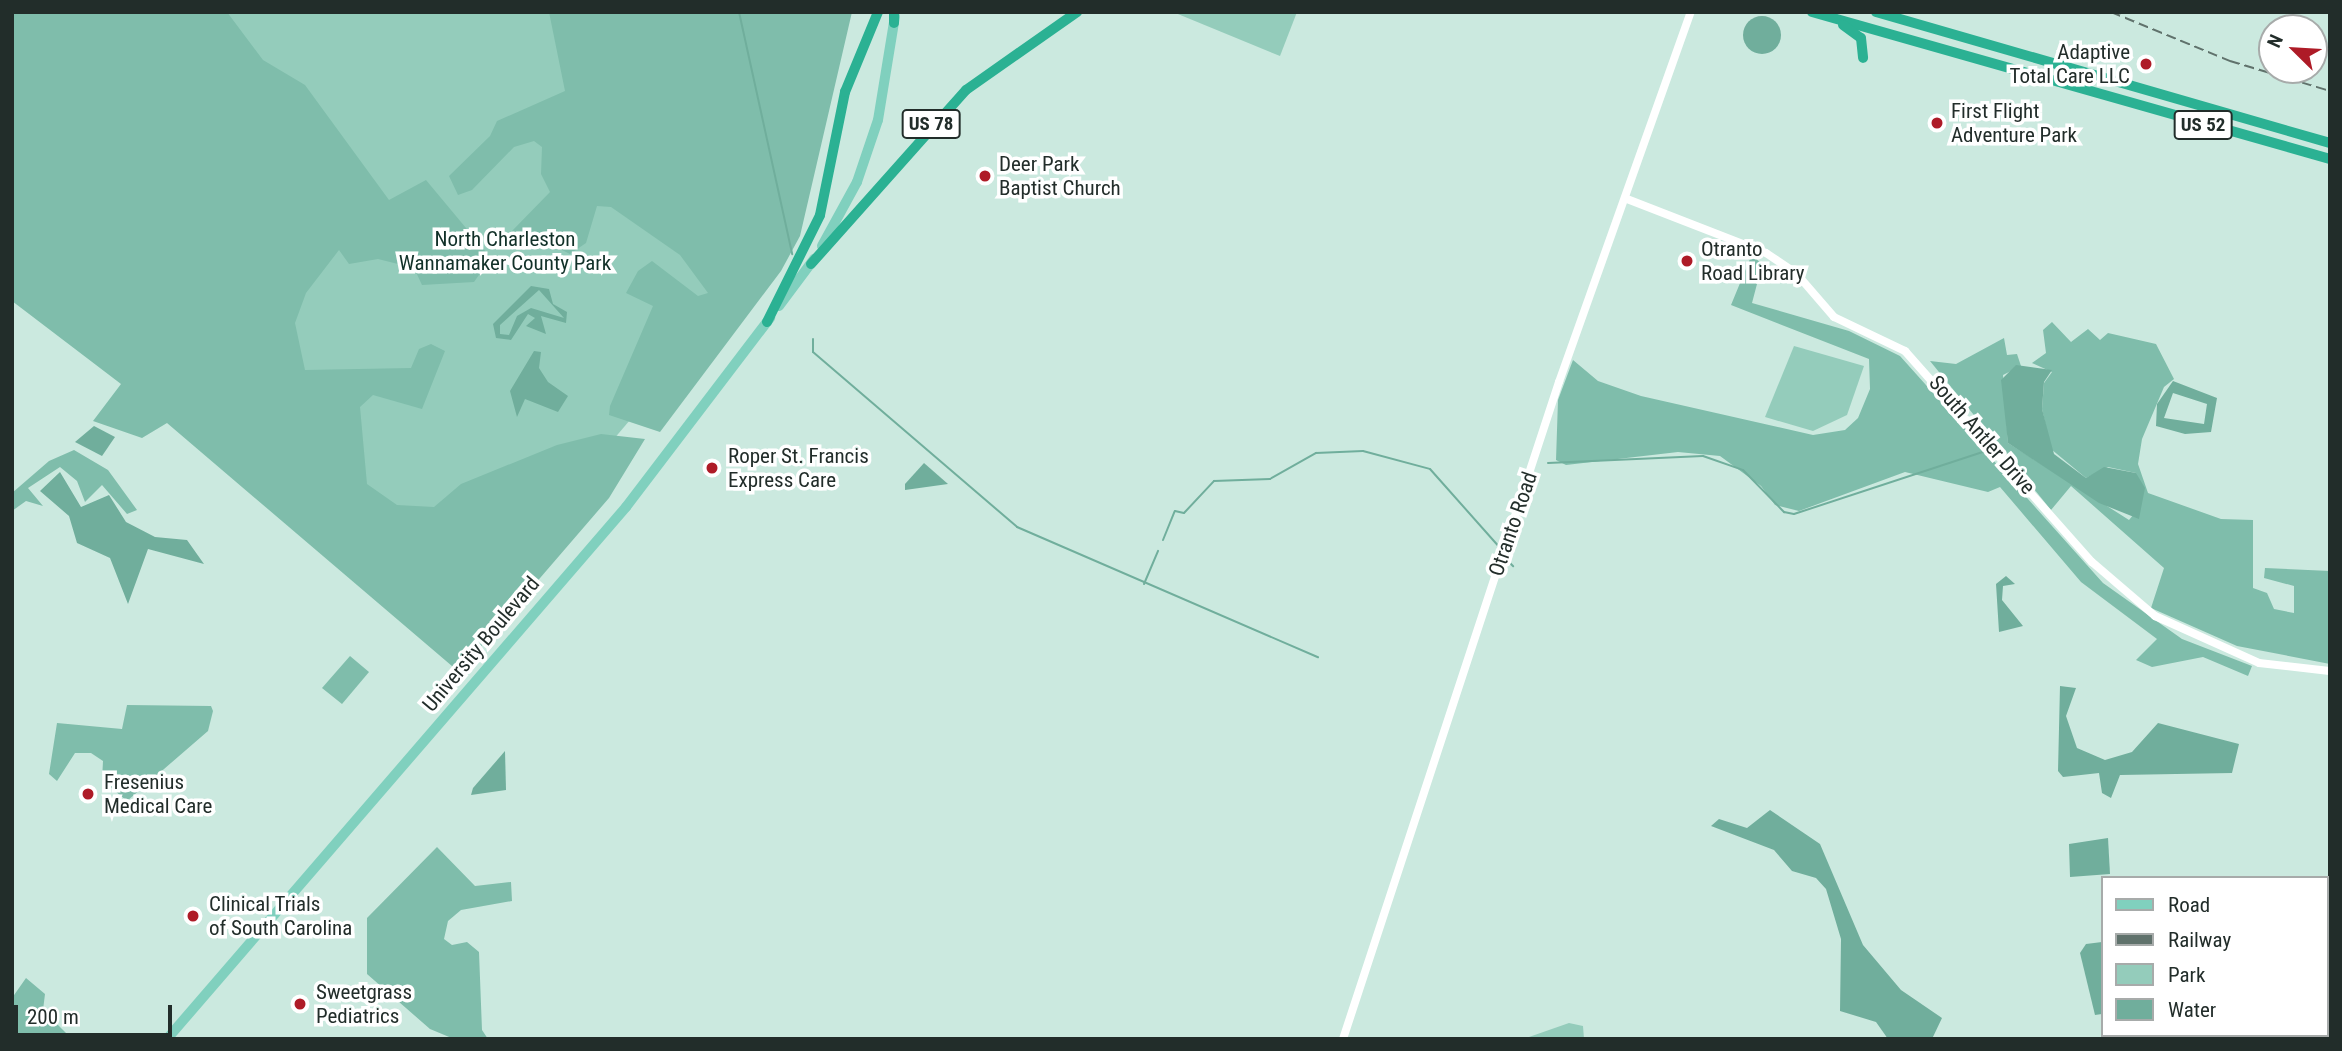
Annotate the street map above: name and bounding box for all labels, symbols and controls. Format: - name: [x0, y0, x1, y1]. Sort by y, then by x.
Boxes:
- north arrow: [2258, 14, 2328, 84]
- text: N: [2262, 31, 2288, 51]
- place label: Adaptive Total Care LLC: [2010, 39, 2130, 89]
- marker: Adaptive Total Care LLC: [2136, 54, 2156, 74]
- place label: First Flight Adventure Park: [1951, 98, 2077, 148]
- road number: US 78: [901, 108, 961, 140]
- road number: US 52: [2173, 110, 2233, 140]
- marker: First Flight Adventure Park: [1929, 115, 1945, 131]
- place label: Deer Park Baptist Church: [999, 151, 1121, 201]
- marker: Deer Park Baptist Church: [977, 168, 993, 184]
- park label: North Charleston Wannamaker County Park: [399, 226, 611, 276]
- place label: Otranto Road Library: [1701, 236, 1805, 286]
- marker: Otranto Road Library: [1679, 253, 1695, 269]
- street label: South Antler Drive: [1924, 370, 2040, 500]
- place label: Roper St. Francis Express Care: [728, 443, 869, 493]
- marker: Roper St. Francis Express Care: [702, 458, 722, 478]
- street label: Otranto Road: [1483, 469, 1543, 579]
- street label: University Boulevard: [417, 571, 545, 717]
- place label: Fresenius Medical Care: [104, 769, 212, 819]
- marker: Fresenius Medical Care: [78, 784, 98, 804]
- legend: [2100, 876, 2328, 1037]
- place label: Clinical Trials of South Carolina: [209, 891, 352, 941]
- text: Road: [2168, 893, 2210, 917]
- marker: Clinical Trials of South Carolina: [183, 906, 203, 926]
- text: Railway: [2168, 928, 2231, 952]
- text: Park: [2168, 963, 2205, 987]
- place label: Sweetgrass Pediatrics: [316, 979, 412, 1029]
- scale bar: [18, 992, 175, 1036]
- marker: Sweetgrass Pediatrics: [290, 994, 310, 1014]
- text: Water: [2168, 998, 2216, 1022]
- text: 200 m: [27, 1005, 79, 1029]

